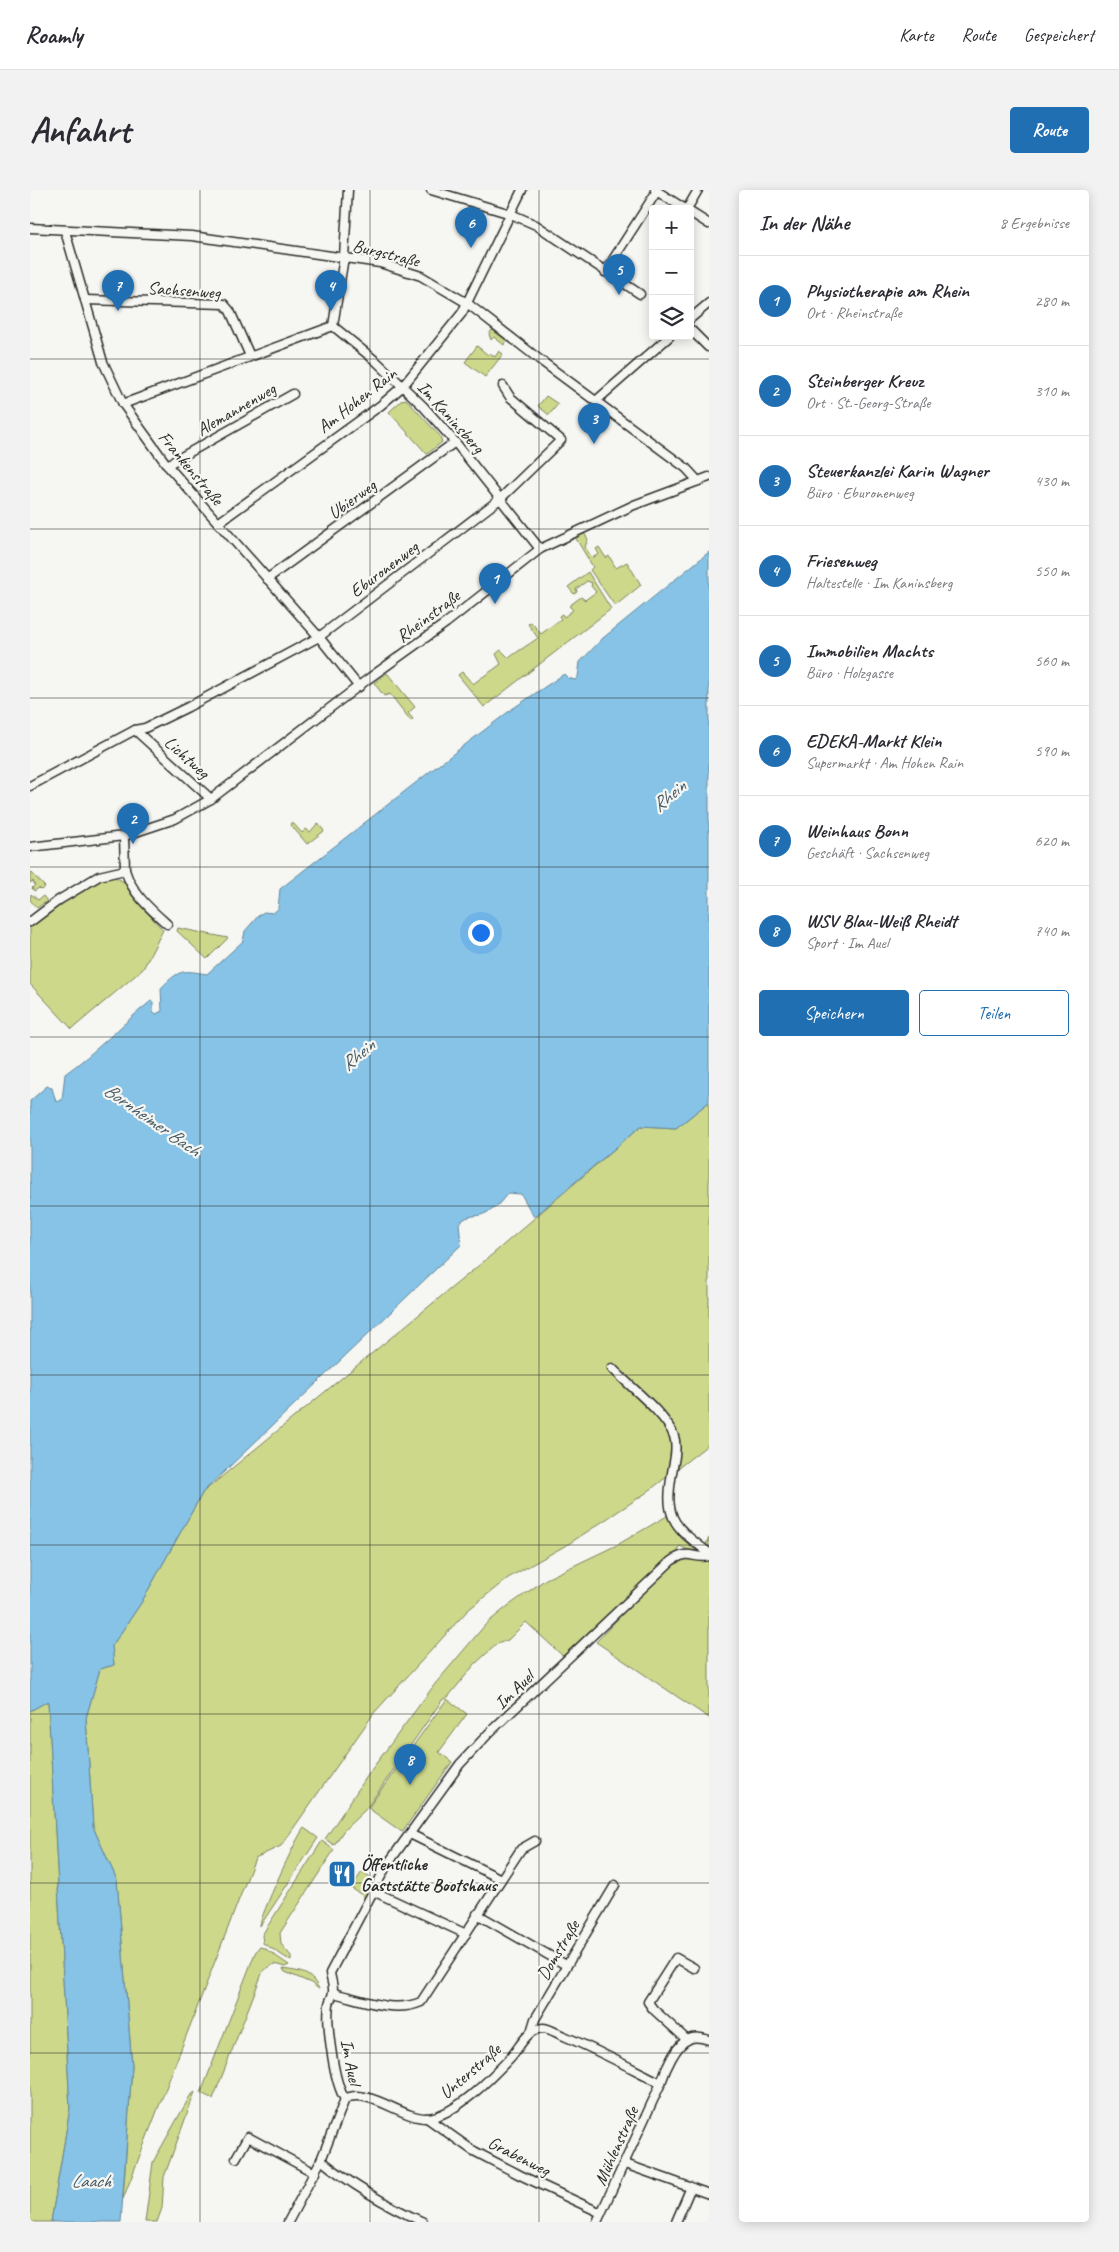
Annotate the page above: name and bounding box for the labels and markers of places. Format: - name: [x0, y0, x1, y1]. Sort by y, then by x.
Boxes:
- pin: 6: [455, 207, 487, 248]
- pin: 5: [603, 254, 635, 295]
- pin: 7: [102, 270, 134, 311]
- pin: 4: [315, 270, 347, 311]
- pin: 3: [578, 403, 610, 444]
- pin: 1: [479, 563, 511, 604]
- pin: 2: [117, 803, 149, 844]
- pin: 8: [394, 1744, 426, 1785]
- place label: Öffentliche Gaststätte Bootshaus: [361, 1853, 498, 1896]
- restaurant icon: Öffentliche Gaststätte Bootshaus: [327, 1859, 357, 1889]

